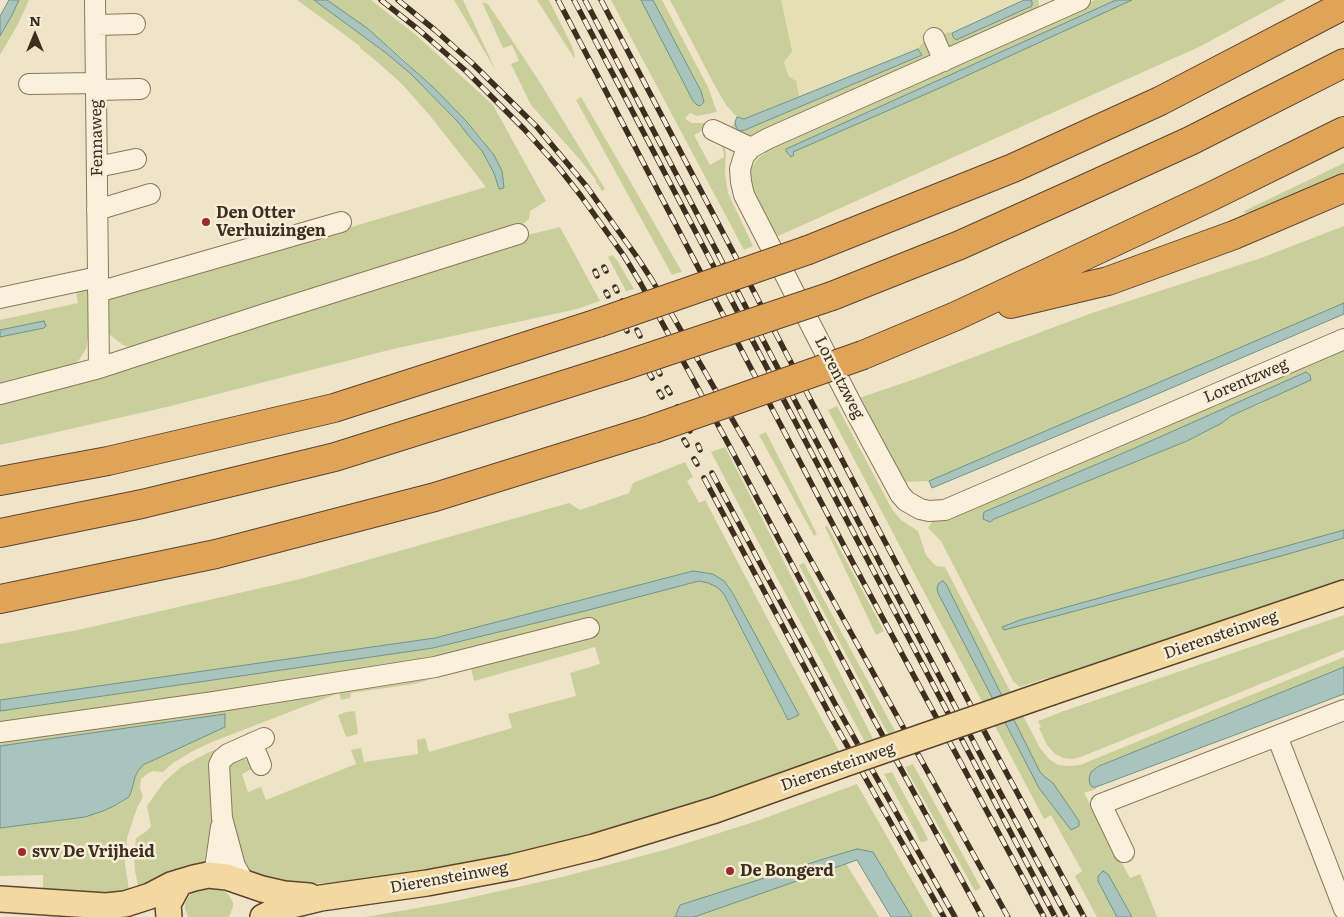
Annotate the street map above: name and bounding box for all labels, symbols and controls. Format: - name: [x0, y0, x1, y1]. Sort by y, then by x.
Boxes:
- north arrow: [10, 10, 60, 60]
- text: N: [29, 10, 41, 30]
- street label: Fennaweg: [87, 99, 107, 177]
- place label: Den Otter Verhuizingen: [216, 203, 326, 241]
- marker: Den Otter Verhuizingen: [200, 216, 212, 228]
- street label: Lorentzweg: [810, 334, 868, 422]
- street label: Lorentzweg: [1201, 355, 1291, 407]
- street label: Dierensteinweg: [1161, 606, 1281, 664]
- street label: Dierensteinweg: [778, 738, 898, 796]
- place label: svv De Vrijheid: [32, 842, 155, 862]
- marker: svv De Vrijheid: [16, 846, 28, 858]
- street label: Dierensteinweg: [388, 858, 510, 898]
- place label: De Bongerd: [740, 861, 834, 881]
- marker: De Bongerd: [724, 865, 736, 877]

